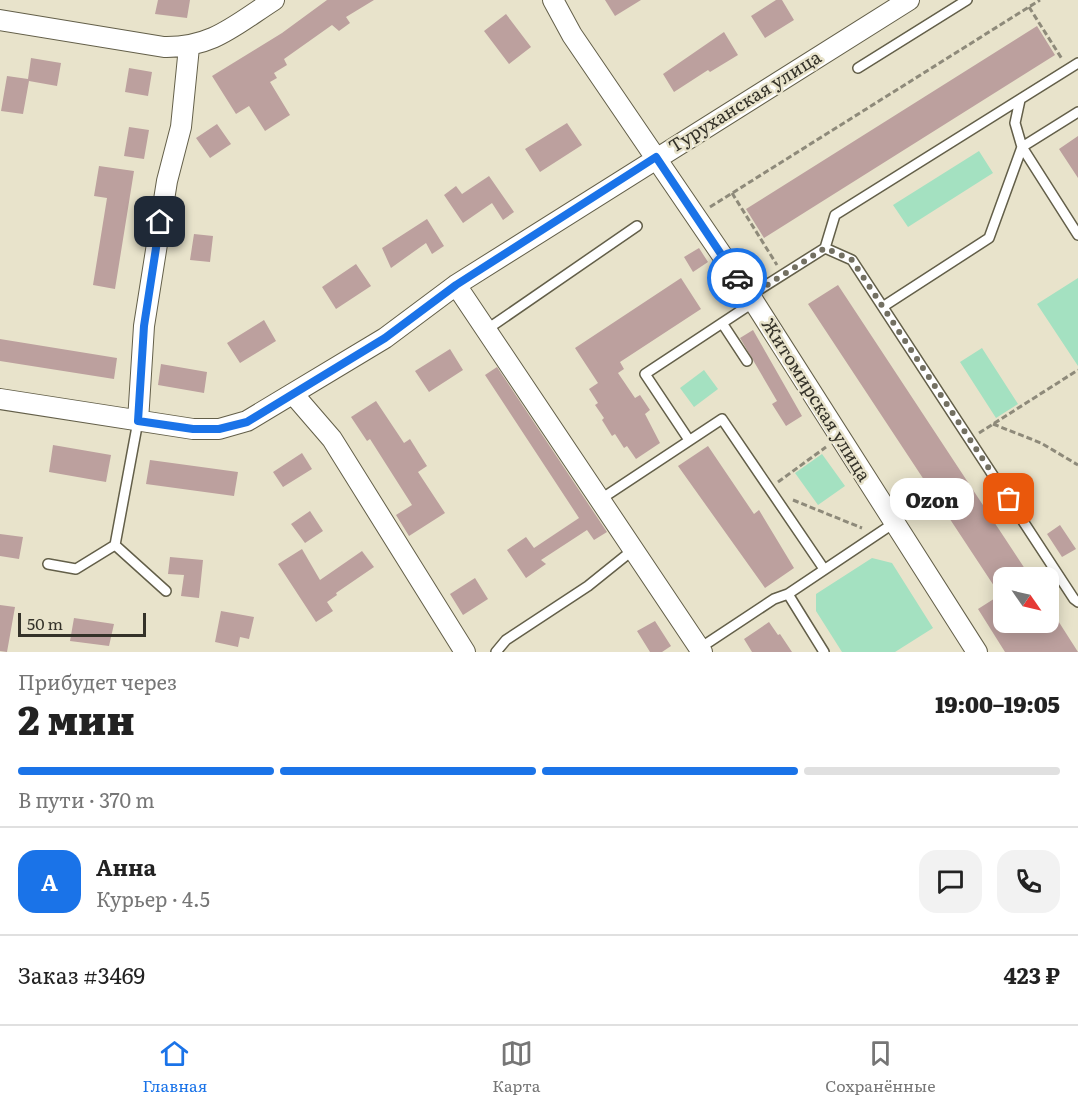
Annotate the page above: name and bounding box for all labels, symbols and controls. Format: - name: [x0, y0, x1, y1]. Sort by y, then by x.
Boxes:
- street label: Туруханская улица: [663, 43, 826, 159]
- pin: [134, 196, 185, 247]
- icon: home: [143, 205, 176, 238]
- courier: [707, 248, 767, 308]
- icon: car: [721, 262, 754, 295]
- street label: Житомирская улица: [756, 312, 879, 486]
- pin: [983, 473, 1034, 524]
- callout: Ozon: [889, 478, 973, 520]
- icon: bag: [992, 482, 1025, 515]
- text: Ozon: [905, 484, 959, 514]
- north arrow: [993, 567, 1059, 633]
- map controls: [993, 567, 1059, 633]
- scale bar: [18, 610, 146, 638]
- text: 50 m: [27, 611, 63, 635]
- text: Прибудет через: [18, 666, 177, 696]
- text: 19:00–19:05: [935, 687, 1060, 720]
- text: 2 мин: [18, 689, 135, 747]
- text: В пути · 370 m: [18, 784, 155, 814]
- text: Анна: [96, 850, 156, 883]
- button: chat: [919, 850, 982, 913]
- button: phone: [997, 850, 1060, 913]
- text: А: [41, 865, 58, 898]
- text: Курьер · 4.5: [96, 883, 210, 913]
- text: Заказ #3469: [18, 958, 145, 991]
- text: 423 ₽: [1004, 958, 1060, 991]
- tab: Главная: [143, 1037, 207, 1097]
- tab: Карта: [492, 1037, 540, 1097]
- tab: Сохранённые: [825, 1037, 935, 1097]

